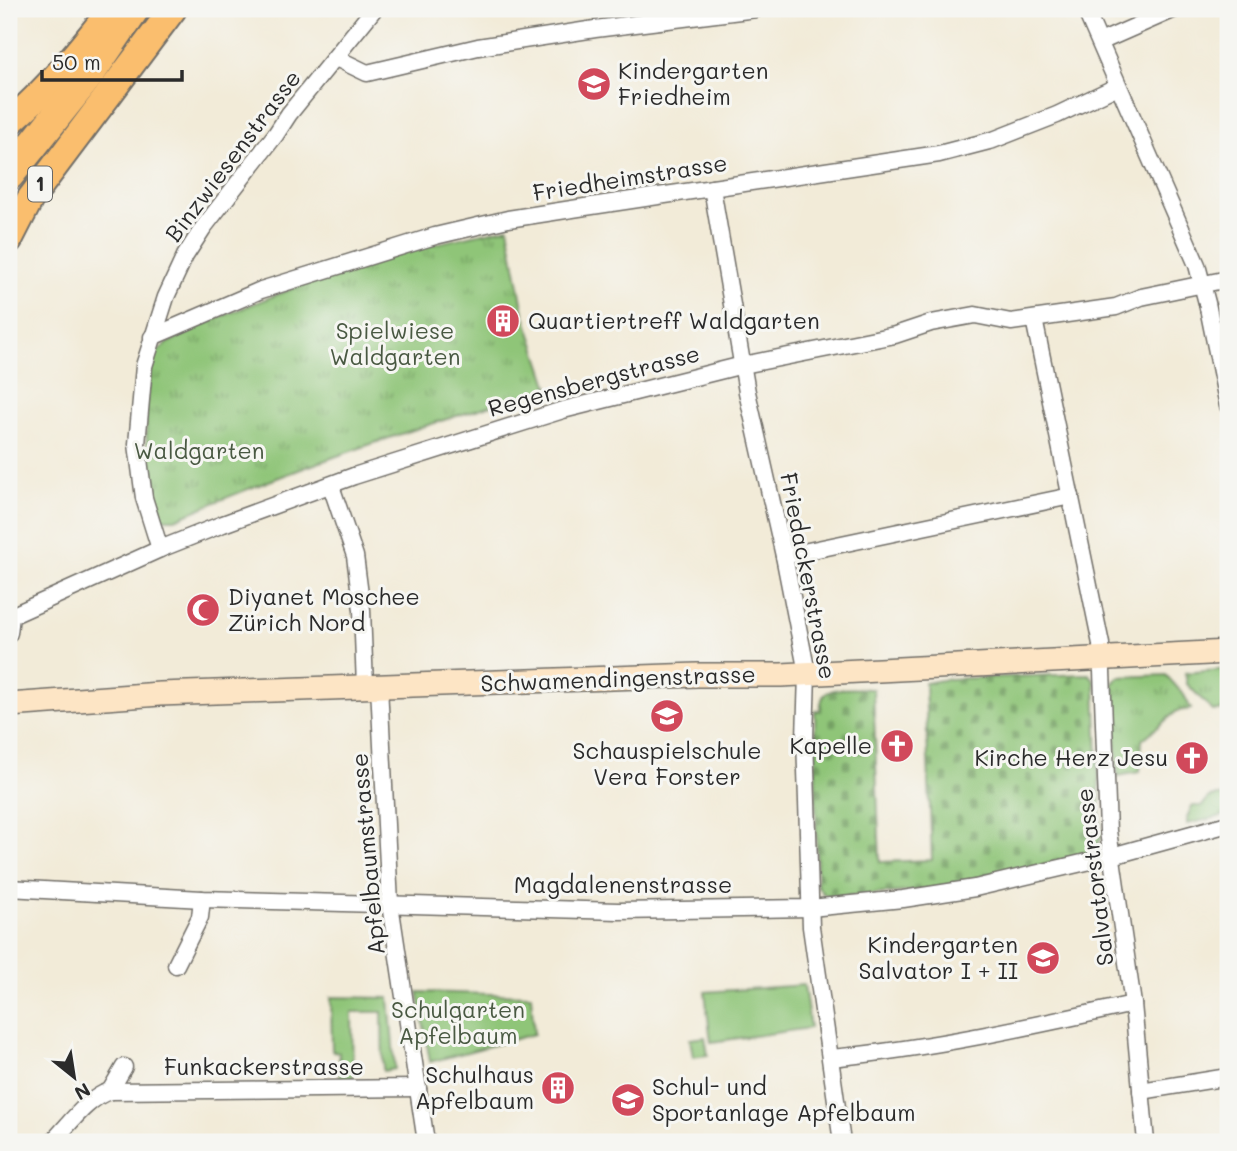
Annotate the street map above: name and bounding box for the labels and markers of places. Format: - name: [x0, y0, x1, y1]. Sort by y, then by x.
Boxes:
- place label: Kindergarten Friedheim: [618, 55, 768, 111]
- school or university icon: Kindergarten Friedheim: [575, 65, 613, 103]
- building icon: Quartiertreff Waldgarten: [484, 302, 522, 340]
- place label: Quartiertreff Waldgarten: [528, 305, 820, 335]
- place label: Diyanet Moschee Zürich Nord: [228, 581, 420, 637]
- mosque icon: Diyanet Moschee Zürich Nord: [184, 591, 222, 629]
- school or university icon: Schauspielschule Vera Forster: [648, 697, 686, 735]
- church icon: Kapelle: [878, 727, 916, 765]
- place label: Kapelle: [789, 730, 872, 760]
- place label: Schauspielschule Vera Forster: [572, 735, 762, 791]
- church icon: Kirche Herz Jesu: [1173, 739, 1211, 777]
- place label: Kirche Herz Jesu: [974, 742, 1168, 772]
- place label: Kindergarten Salvator I + II: [858, 929, 1018, 985]
- school or university icon: Kindergarten Salvator I + II: [1024, 939, 1062, 977]
- place label: Schulhaus Apfelbaum: [415, 1059, 534, 1115]
- building icon: Schulhaus Apfelbaum: [539, 1069, 577, 1107]
- place label: Schul- und Sportanlage Apfelbaum: [652, 1071, 916, 1127]
- school or university icon: Schul- und Sportanlage Apfelbaum: [609, 1081, 647, 1119]

